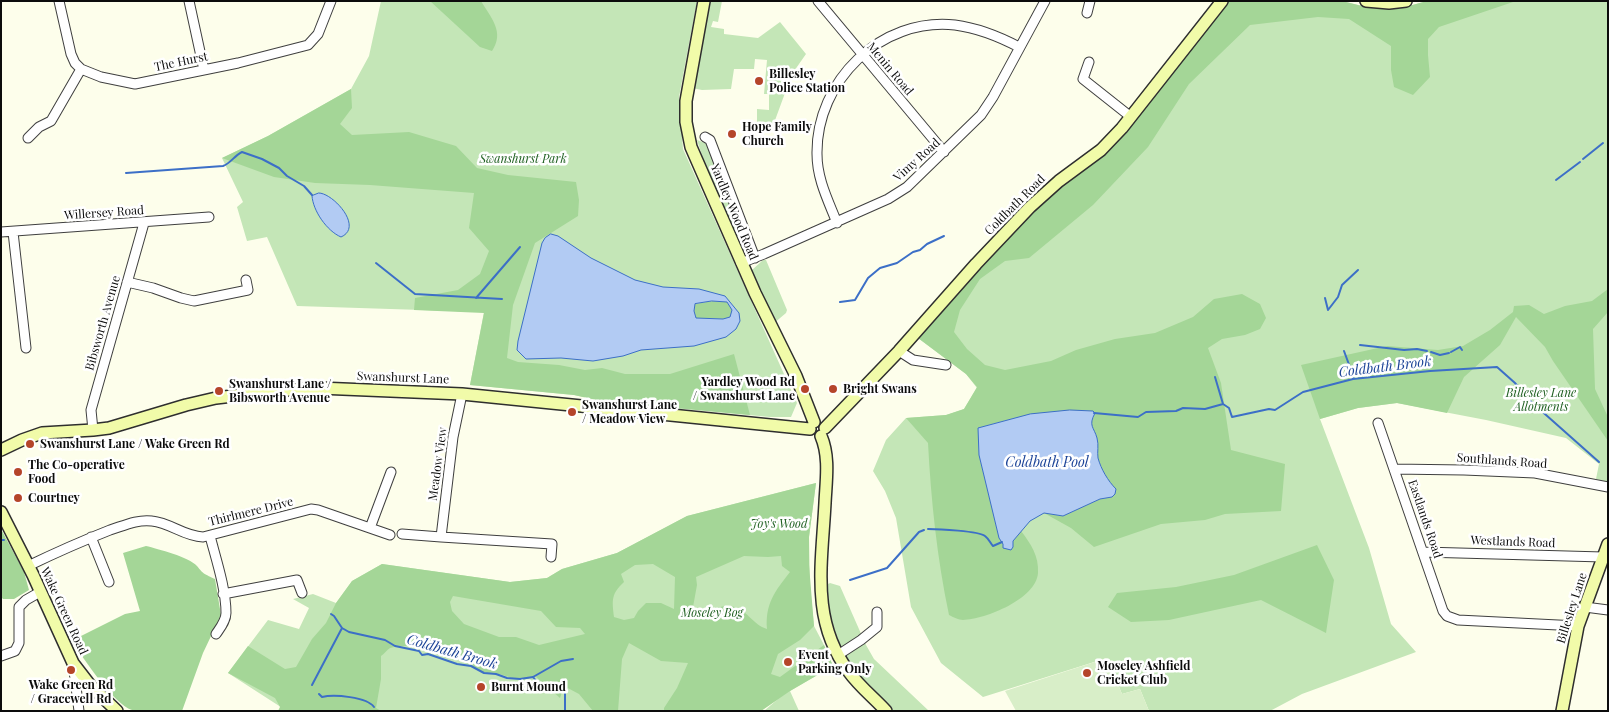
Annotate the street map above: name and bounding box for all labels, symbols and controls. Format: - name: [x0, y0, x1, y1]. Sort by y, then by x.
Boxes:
- street label: Menin Road: [864, 40, 916, 98]
- street label: The Hurst: [153, 49, 209, 75]
- place label: Billesley Police Station: [769, 67, 845, 95]
- marker: Billesley Police Station: [753, 75, 765, 87]
- place label: Hope Family Church: [742, 120, 812, 148]
- marker: Hope Family Church: [726, 128, 738, 140]
- street label: Vimy Road: [891, 135, 943, 185]
- park label: Swanshurst Park: [479, 152, 567, 166]
- street label: Yardley Wood Road: [707, 162, 761, 262]
- street label: Coldbath Road: [982, 172, 1048, 238]
- street label: Willersey Road: [64, 203, 144, 223]
- street label: Bibsworth Avenue: [83, 274, 123, 372]
- water label: Coldbath Brook: [1338, 353, 1432, 381]
- street label: Swanshurst Lane: [357, 369, 449, 387]
- place label: Yardley Wood Rd / Swanshurst Lane: [693, 375, 795, 403]
- place label: Swanshurst Lane / Bibsworth Avenue: [229, 377, 331, 405]
- place label: Bright Swans: [843, 382, 917, 396]
- marker: Yardley Wood Rd / Swanshurst Lane: [799, 383, 811, 395]
- marker: Bright Swans: [827, 383, 839, 395]
- marker: Swanshurst Lane / Bibsworth Avenue: [213, 385, 225, 397]
- park label: Billesley Lane Allotments: [1506, 386, 1576, 414]
- place label: Swanshurst Lane / Meadow View: [582, 398, 677, 426]
- marker: Swanshurst Lane / Meadow View: [566, 406, 578, 418]
- street label: Meadow View: [426, 426, 450, 502]
- place label: Swanshurst Lane / Wake Green Rd: [40, 437, 230, 451]
- marker: Swanshurst Lane / Wake Green Rd: [24, 438, 36, 450]
- street label: Southlands Road: [1456, 451, 1548, 471]
- water label: Coldbath Pool: [1005, 455, 1089, 471]
- place label: The Co-operative Food: [28, 458, 125, 486]
- marker: The Co-operative Food: [12, 466, 24, 478]
- street label: Eastlands Road: [1405, 478, 1445, 560]
- place label: Courtney: [28, 491, 80, 505]
- marker: Courtney: [12, 492, 24, 504]
- street label: Thirlmere Drive: [207, 495, 295, 529]
- park label: Joy's Wood: [751, 517, 807, 531]
- street label: Westlands Road: [1470, 533, 1556, 551]
- street label: Wake Green Road: [37, 565, 91, 657]
- street label: Billesley Lane: [1554, 571, 1590, 645]
- park label: Moseley Bog: [681, 606, 743, 620]
- water label: Coldbath Brook: [405, 631, 499, 673]
- place label: Event Parking Only: [798, 648, 871, 676]
- marker: Event Parking Only: [782, 656, 794, 668]
- place label: Moseley Ashfield Cricket Club: [1097, 659, 1190, 687]
- marker: Wake Green Rd / Gracewell Rd: [65, 664, 77, 676]
- marker: Moseley Ashfield Cricket Club: [1081, 667, 1093, 679]
- place label: Wake Green Rd / Gracewell Rd: [29, 678, 113, 706]
- place label: Burnt Mound: [491, 680, 566, 694]
- marker: Burnt Mound: [475, 681, 487, 693]

